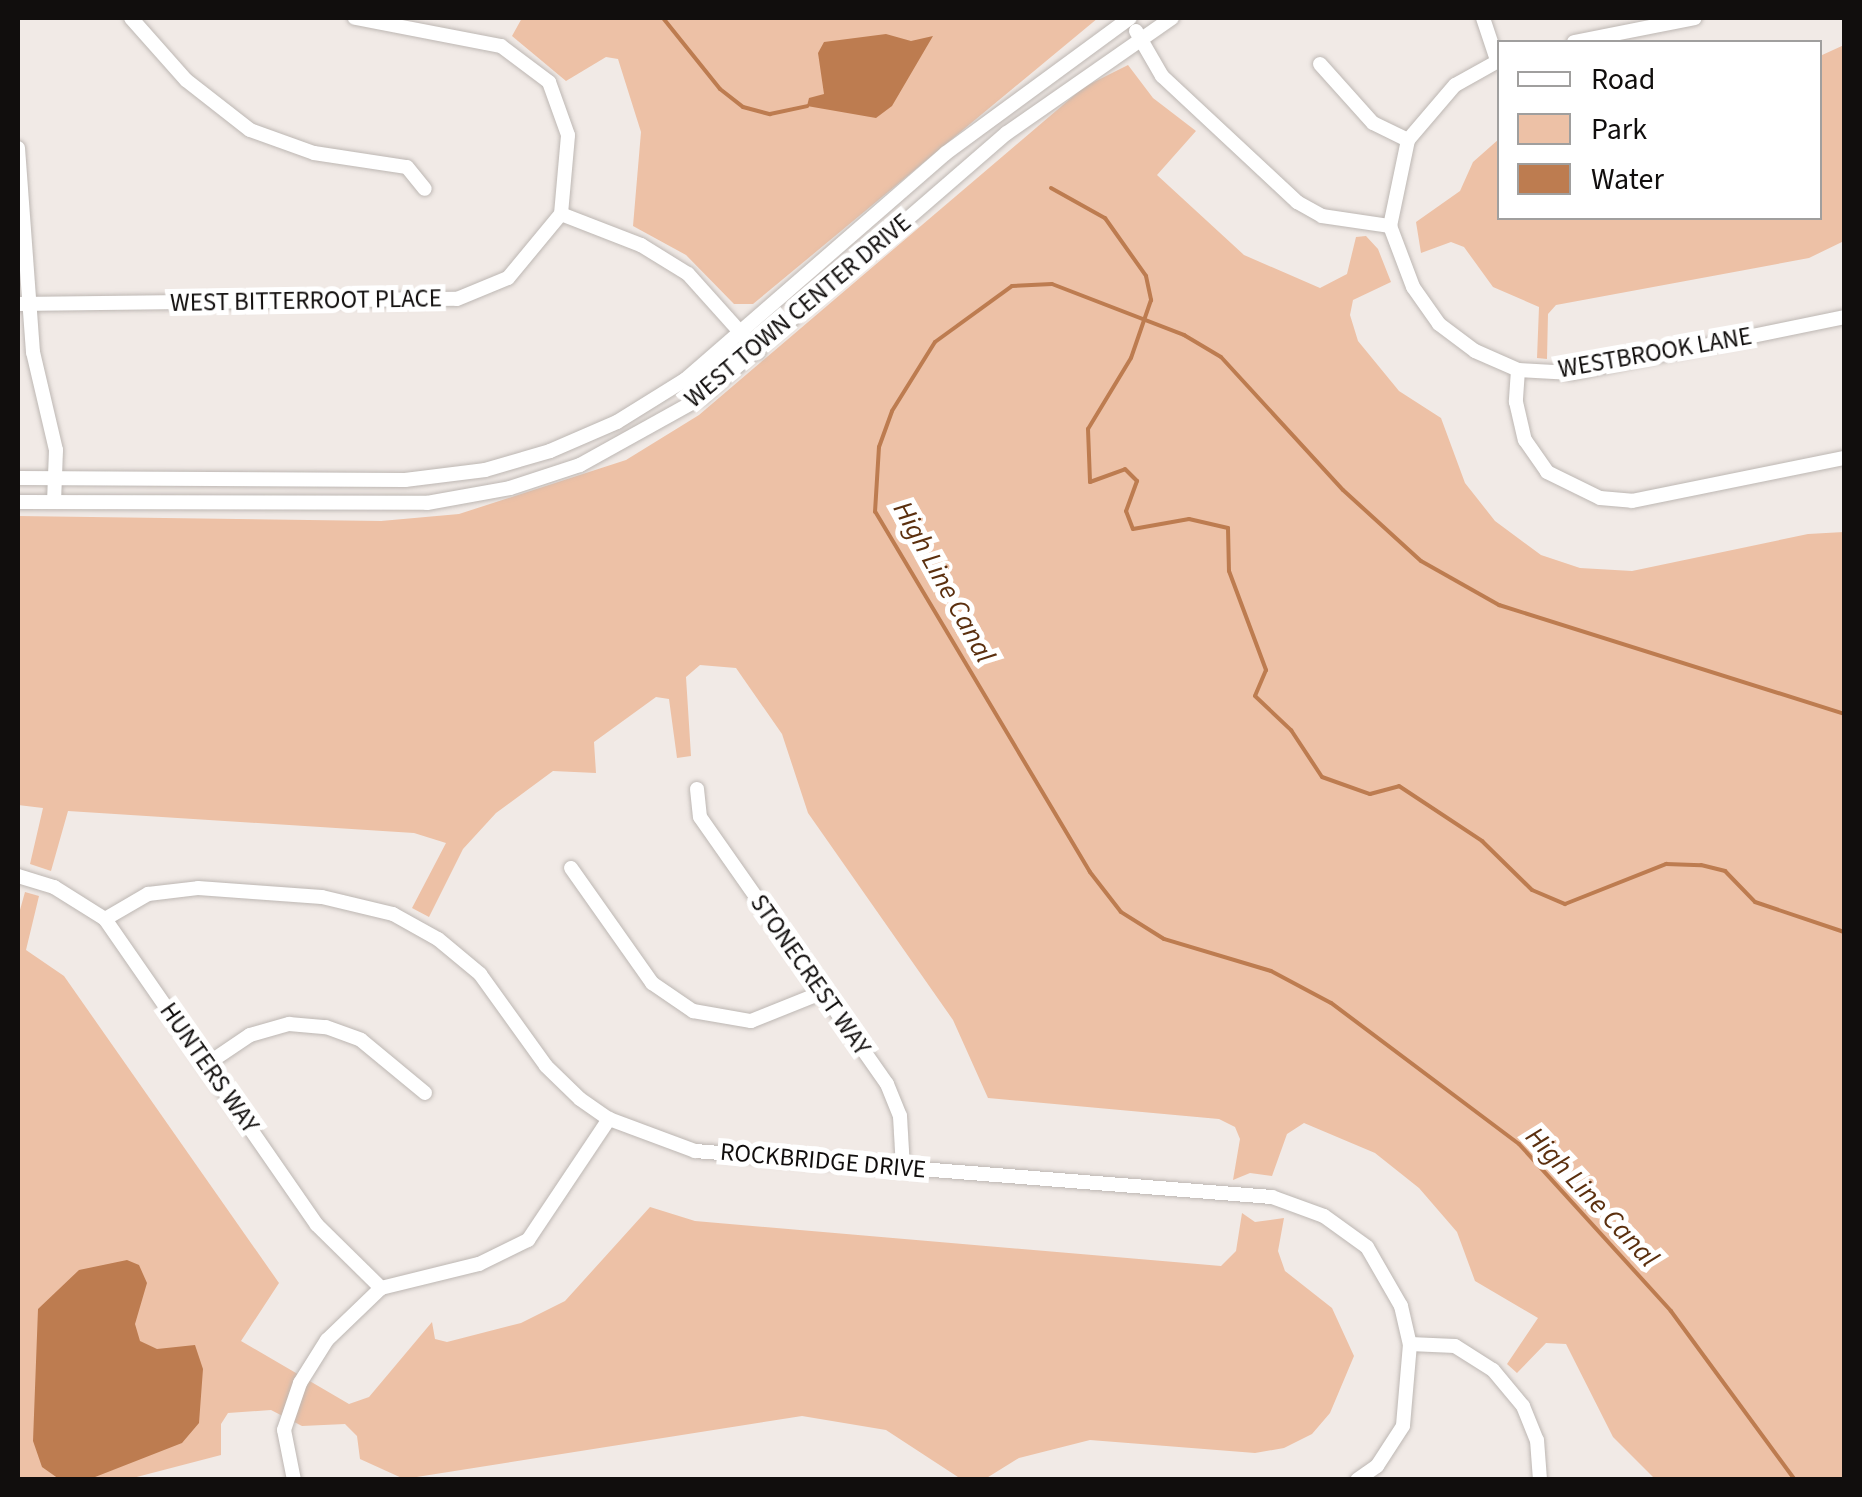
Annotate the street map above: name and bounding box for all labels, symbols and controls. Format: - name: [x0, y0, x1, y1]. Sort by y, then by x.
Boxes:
- legend: [1497, 40, 1822, 220]
- text: Road: [1591, 58, 1655, 101]
- text: Park: [1591, 108, 1647, 151]
- text: Water: [1591, 158, 1664, 201]
- street label: WEST TOWN CENTER DRIVE: [679, 208, 917, 414]
- street label: WEST BITTERROOT PLACE: [170, 284, 442, 318]
- street label: WESTBROOK LANE: [1556, 321, 1754, 385]
- water label: High Line Canal: [886, 495, 1002, 669]
- street label: STONECREST WAY: [743, 889, 877, 1061]
- street label: HUNTERS WAY: [153, 997, 265, 1139]
- water label: High Line Canal: [1518, 1120, 1666, 1274]
- street label: ROCKBRIDGE DRIVE: [719, 1137, 927, 1185]

